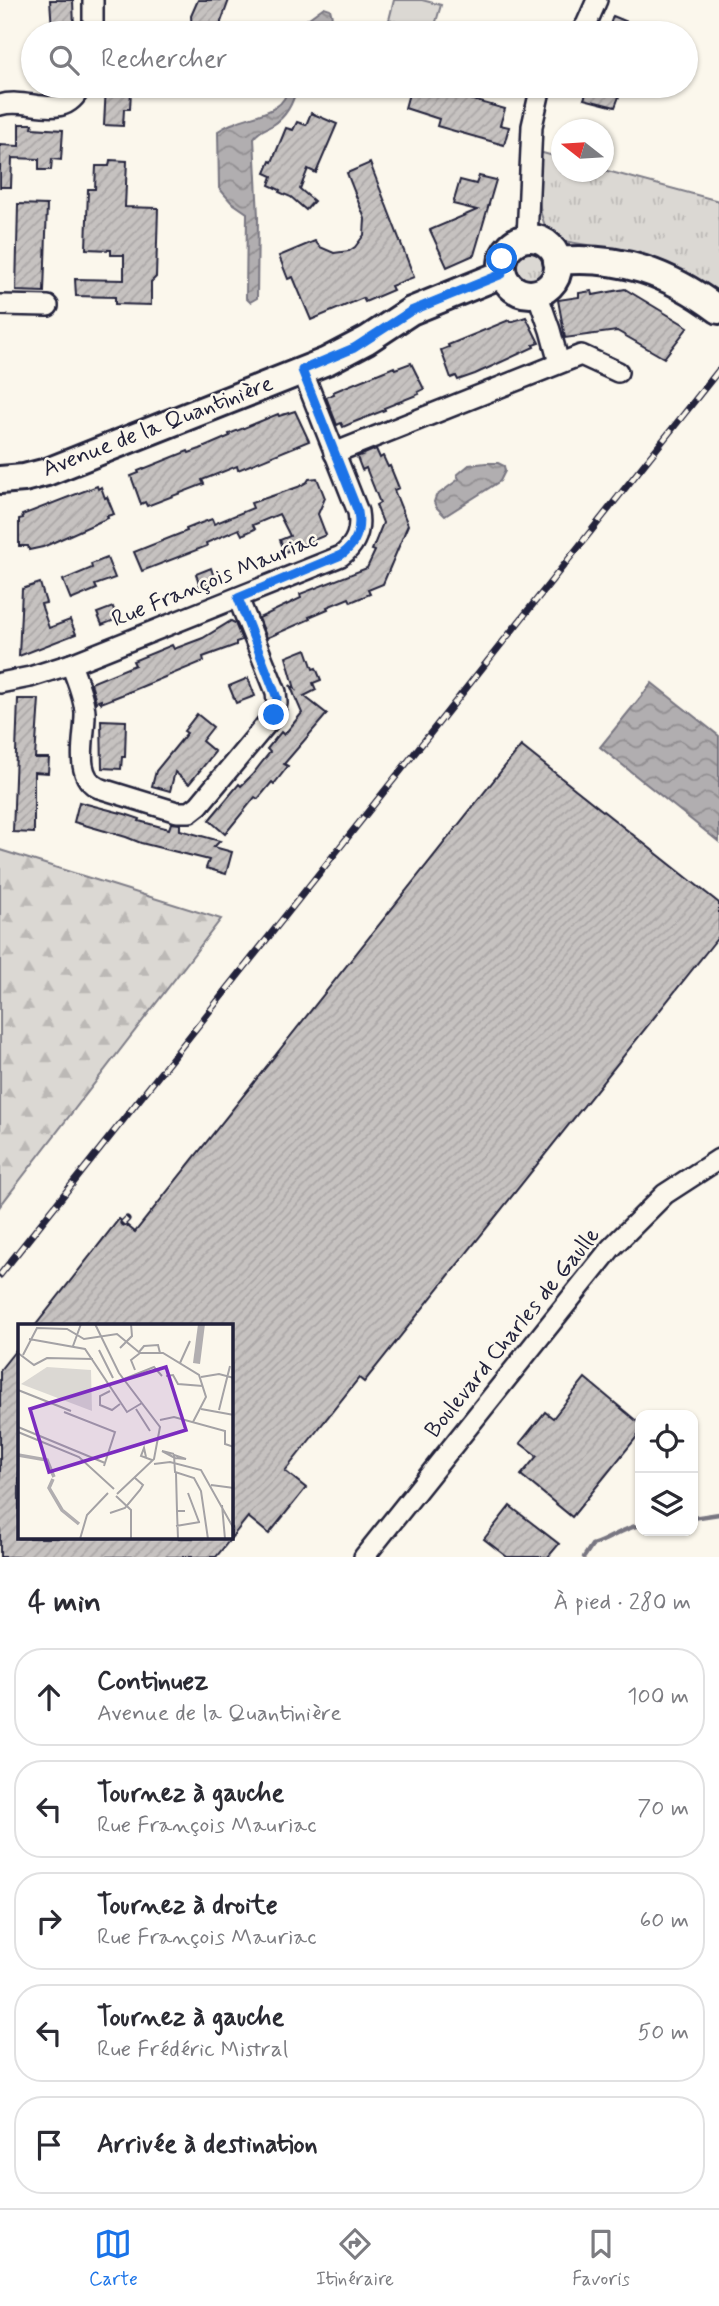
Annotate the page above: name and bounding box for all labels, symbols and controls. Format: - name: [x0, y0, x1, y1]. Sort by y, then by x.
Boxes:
- search box: [21, 21, 698, 98]
- icon: search: [45, 41, 83, 79]
- text: Rechercher: [101, 43, 227, 77]
- north arrow: [551, 119, 614, 182]
- route start: [486, 243, 517, 274]
- street label: Avenue de la Quantinière: [38, 369, 278, 485]
- street label: Rue François Mauriac: [108, 525, 322, 635]
- route end: [258, 699, 289, 730]
- street label: Boulevard Charles de Gaulle: [419, 1221, 607, 1445]
- inset map: [18, 1324, 233, 1540]
- map controls: [635, 1410, 698, 1536]
- button: locate: [635, 1410, 698, 1473]
- button: layers: [635, 1473, 698, 1536]
- text: 4 min: [28, 1583, 101, 1622]
- text: À pied · 280 m: [553, 1588, 691, 1618]
- text: Continuez: [97, 1665, 208, 1699]
- icon: ahead: [30, 1678, 68, 1716]
- text: 100 m: [627, 1682, 689, 1712]
- text: Avenue de la Quantinière: [97, 1699, 342, 1729]
- text: Tournez à gauche: [97, 1777, 284, 1811]
- icon: left: [30, 1790, 68, 1828]
- text: 70 m: [637, 1794, 689, 1824]
- text: Rue François Mauriac: [97, 1811, 317, 1841]
- text: Tournez à droite: [97, 1889, 278, 1923]
- icon: right: [30, 1902, 68, 1940]
- text: 60 m: [640, 1906, 689, 1936]
- text: Rue François Mauriac: [97, 1923, 317, 1953]
- text: Tournez à gauche: [97, 2001, 284, 2035]
- icon: left: [30, 2014, 68, 2052]
- text: 50 m: [638, 2018, 689, 2048]
- text: Rue Frédéric Mistral: [97, 2035, 288, 2065]
- icon: arrive: [30, 2126, 68, 2164]
- text: Arrivée à destination: [97, 2128, 318, 2162]
- tab: Carte: [89, 2225, 138, 2292]
- tab: Itinéraire: [316, 2225, 394, 2292]
- tab: Favoris: [572, 2225, 630, 2292]

